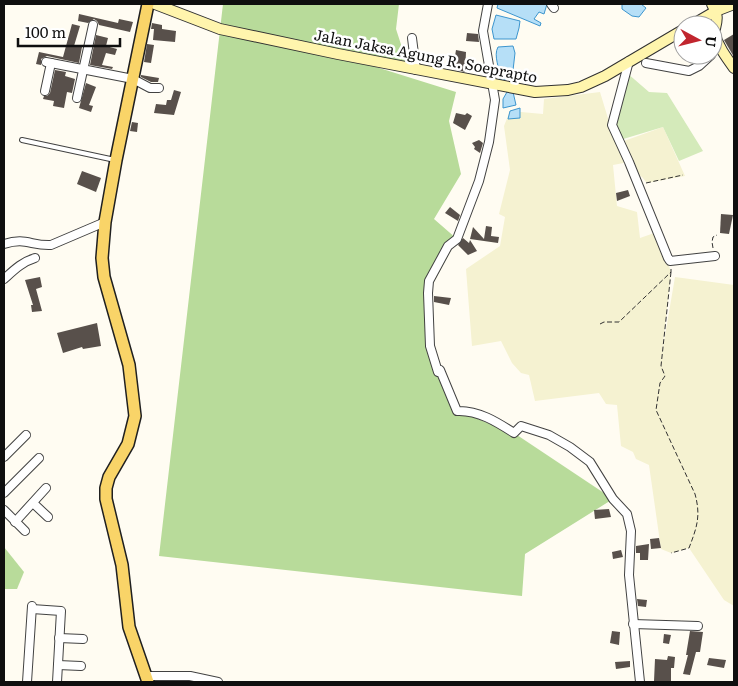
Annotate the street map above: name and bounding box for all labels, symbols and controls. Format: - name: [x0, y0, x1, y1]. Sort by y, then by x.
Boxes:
- scale bar: [18, 15, 120, 47]
- north arrow: [673, 15, 723, 65]
- text: 100 m: [25, 20, 66, 43]
- street label: Jalan Jaksa Agung R. Soeprapto: [312, 22, 540, 88]
- text: U: [701, 35, 722, 48]

